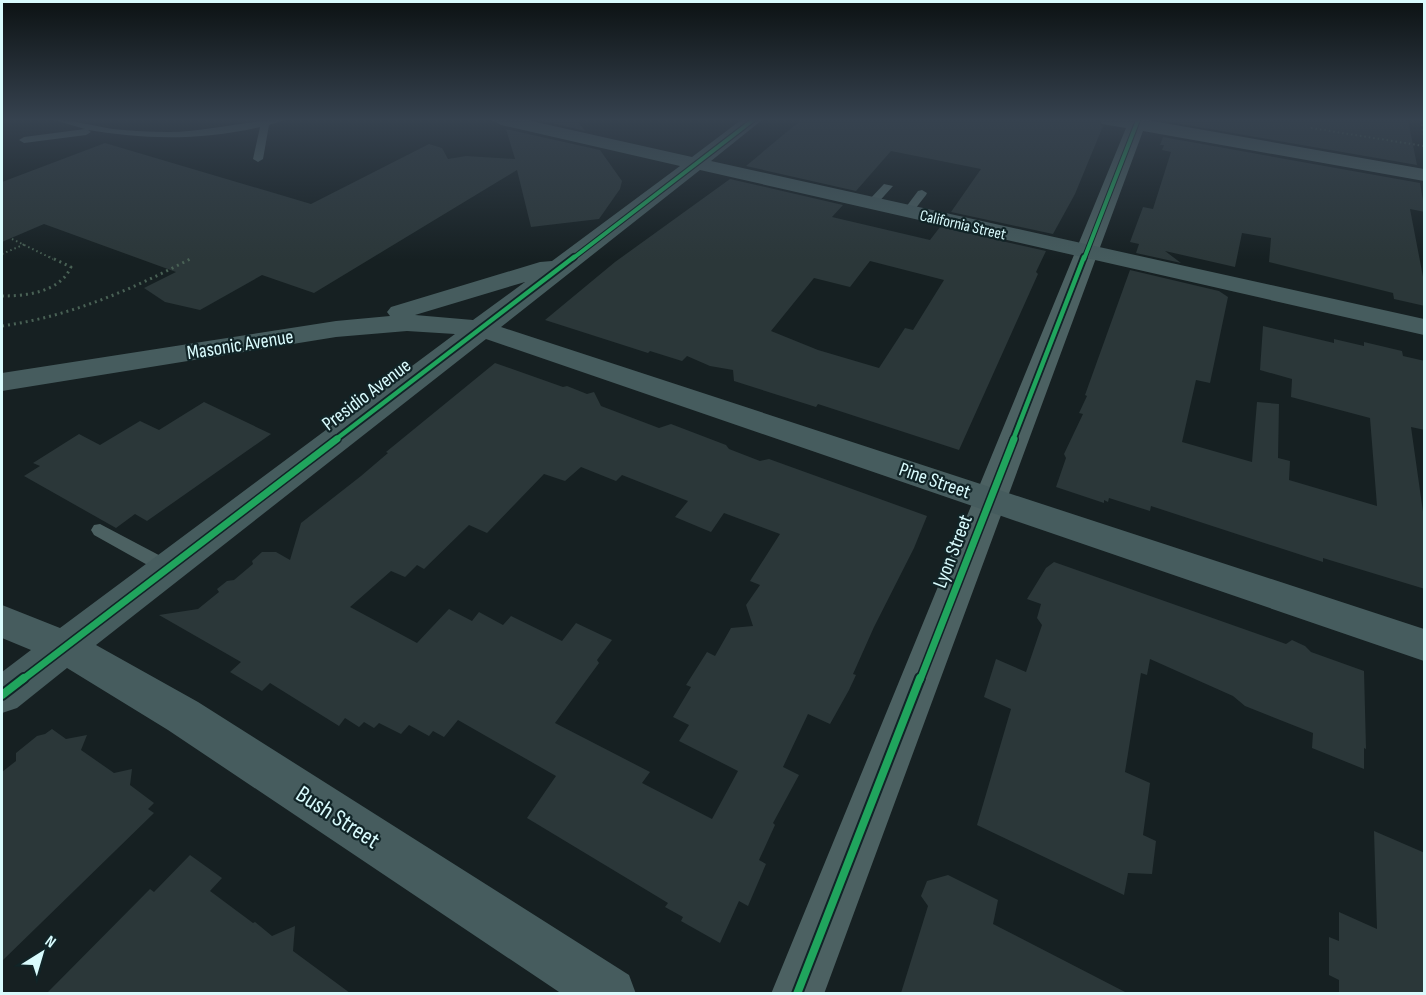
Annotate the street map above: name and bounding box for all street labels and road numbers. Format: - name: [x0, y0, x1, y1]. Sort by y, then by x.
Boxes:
- street label: California Street: [918, 206, 1008, 245]
- street label: Masonic Avenue: [185, 325, 295, 365]
- street label: Presidio Avenue: [317, 354, 416, 436]
- street label: Pine Street: [896, 458, 974, 504]
- street label: Lyon Street: [928, 511, 978, 591]
- street label: Bush Street: [290, 780, 385, 855]

